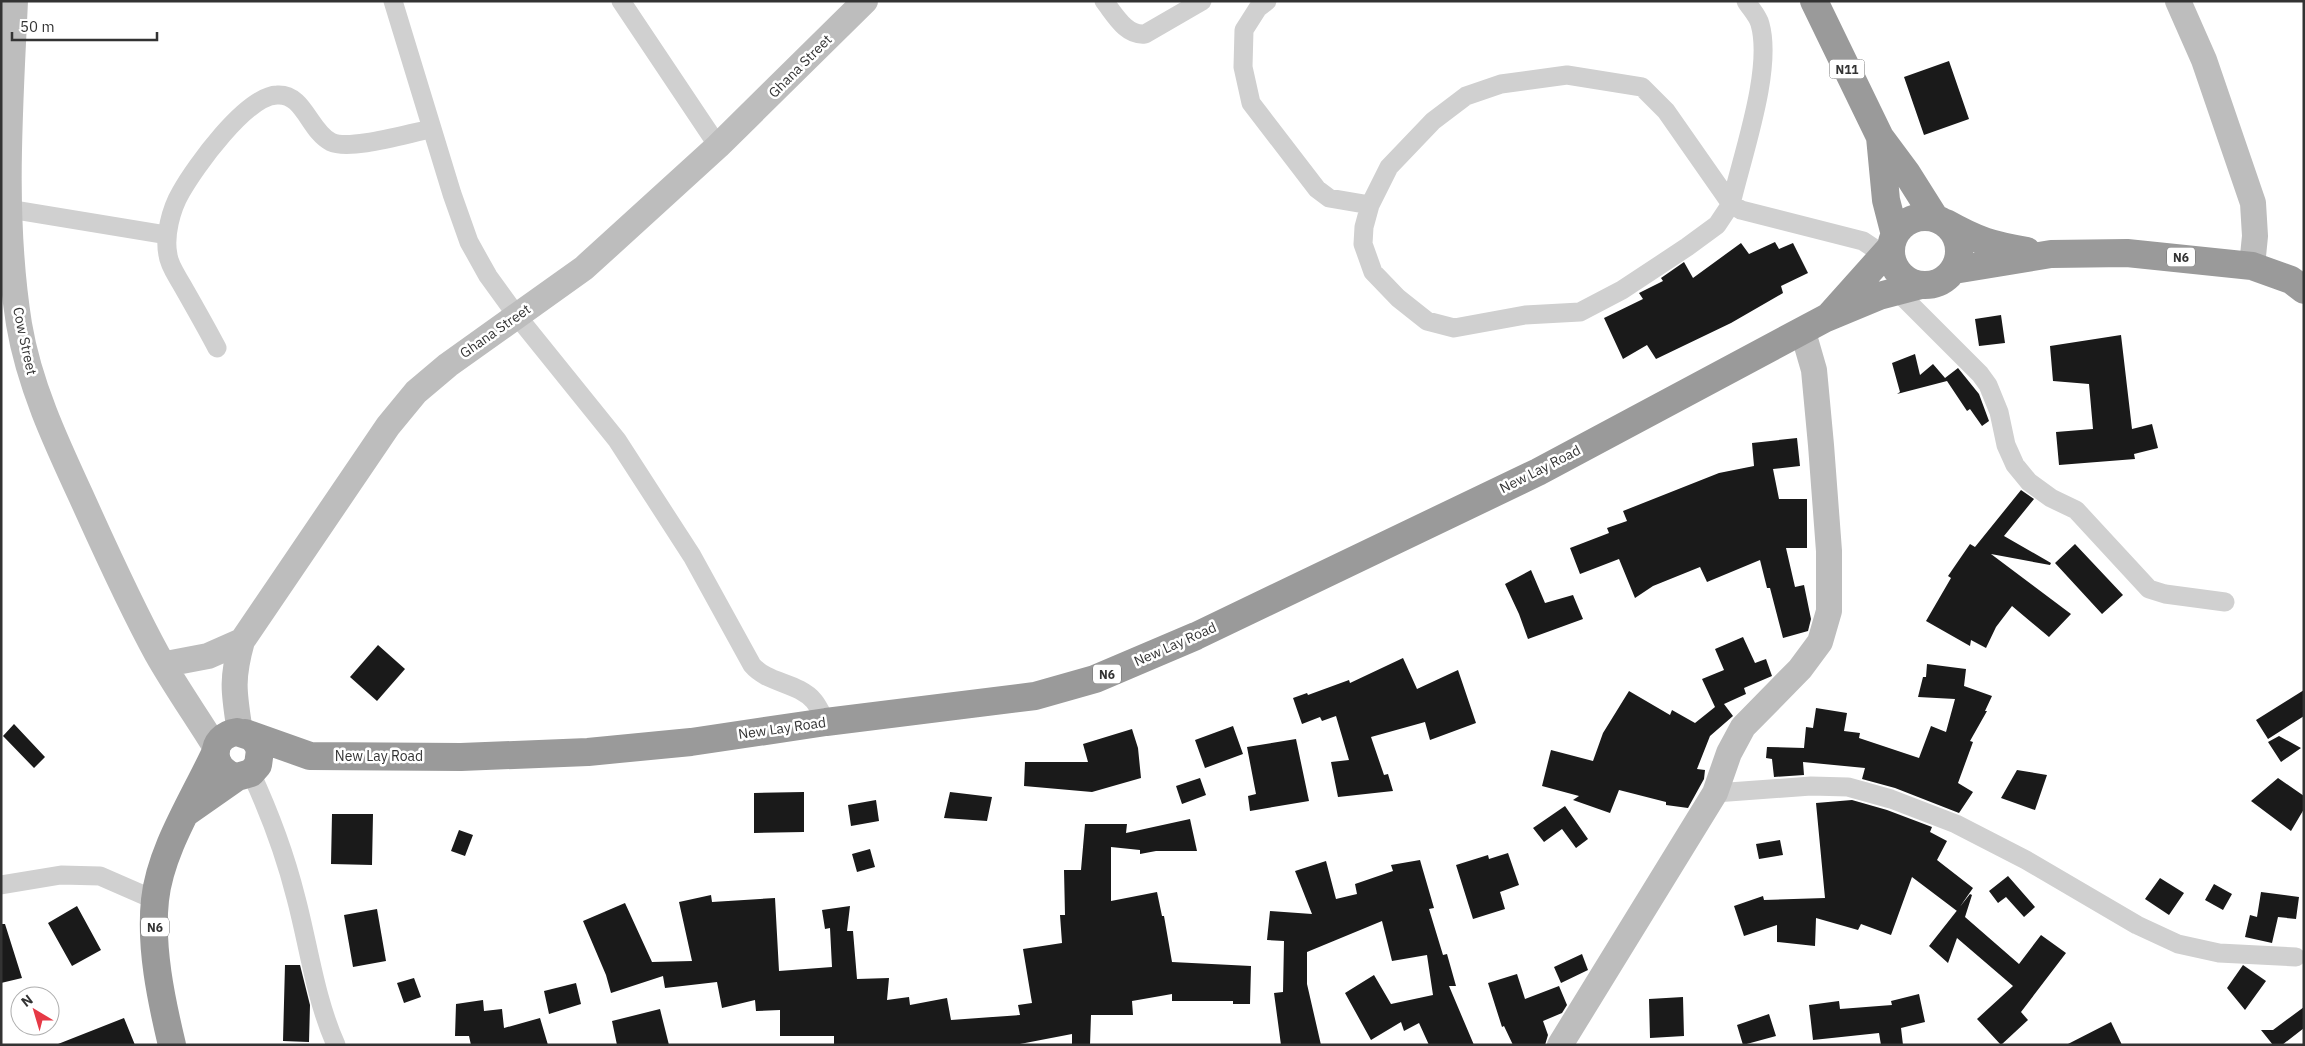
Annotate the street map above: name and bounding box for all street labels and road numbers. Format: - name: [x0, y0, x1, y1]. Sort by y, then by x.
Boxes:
- street label: Ghana Street: [765, 30, 836, 101]
- road number: N11: [1830, 60, 1864, 78]
- road number: N6: [2167, 248, 2195, 266]
- street label: Ghana Street: [456, 300, 534, 362]
- street label: Cow Street: [9, 305, 41, 377]
- street label: New Lay Road: [1497, 441, 1583, 497]
- street label: New Lay Road: [1131, 618, 1219, 670]
- road number: N6: [1093, 664, 1121, 684]
- street label: New Lay Road: [737, 713, 827, 743]
- street label: New Lay Road: [335, 747, 423, 765]
- road number: N6: [141, 918, 169, 936]

